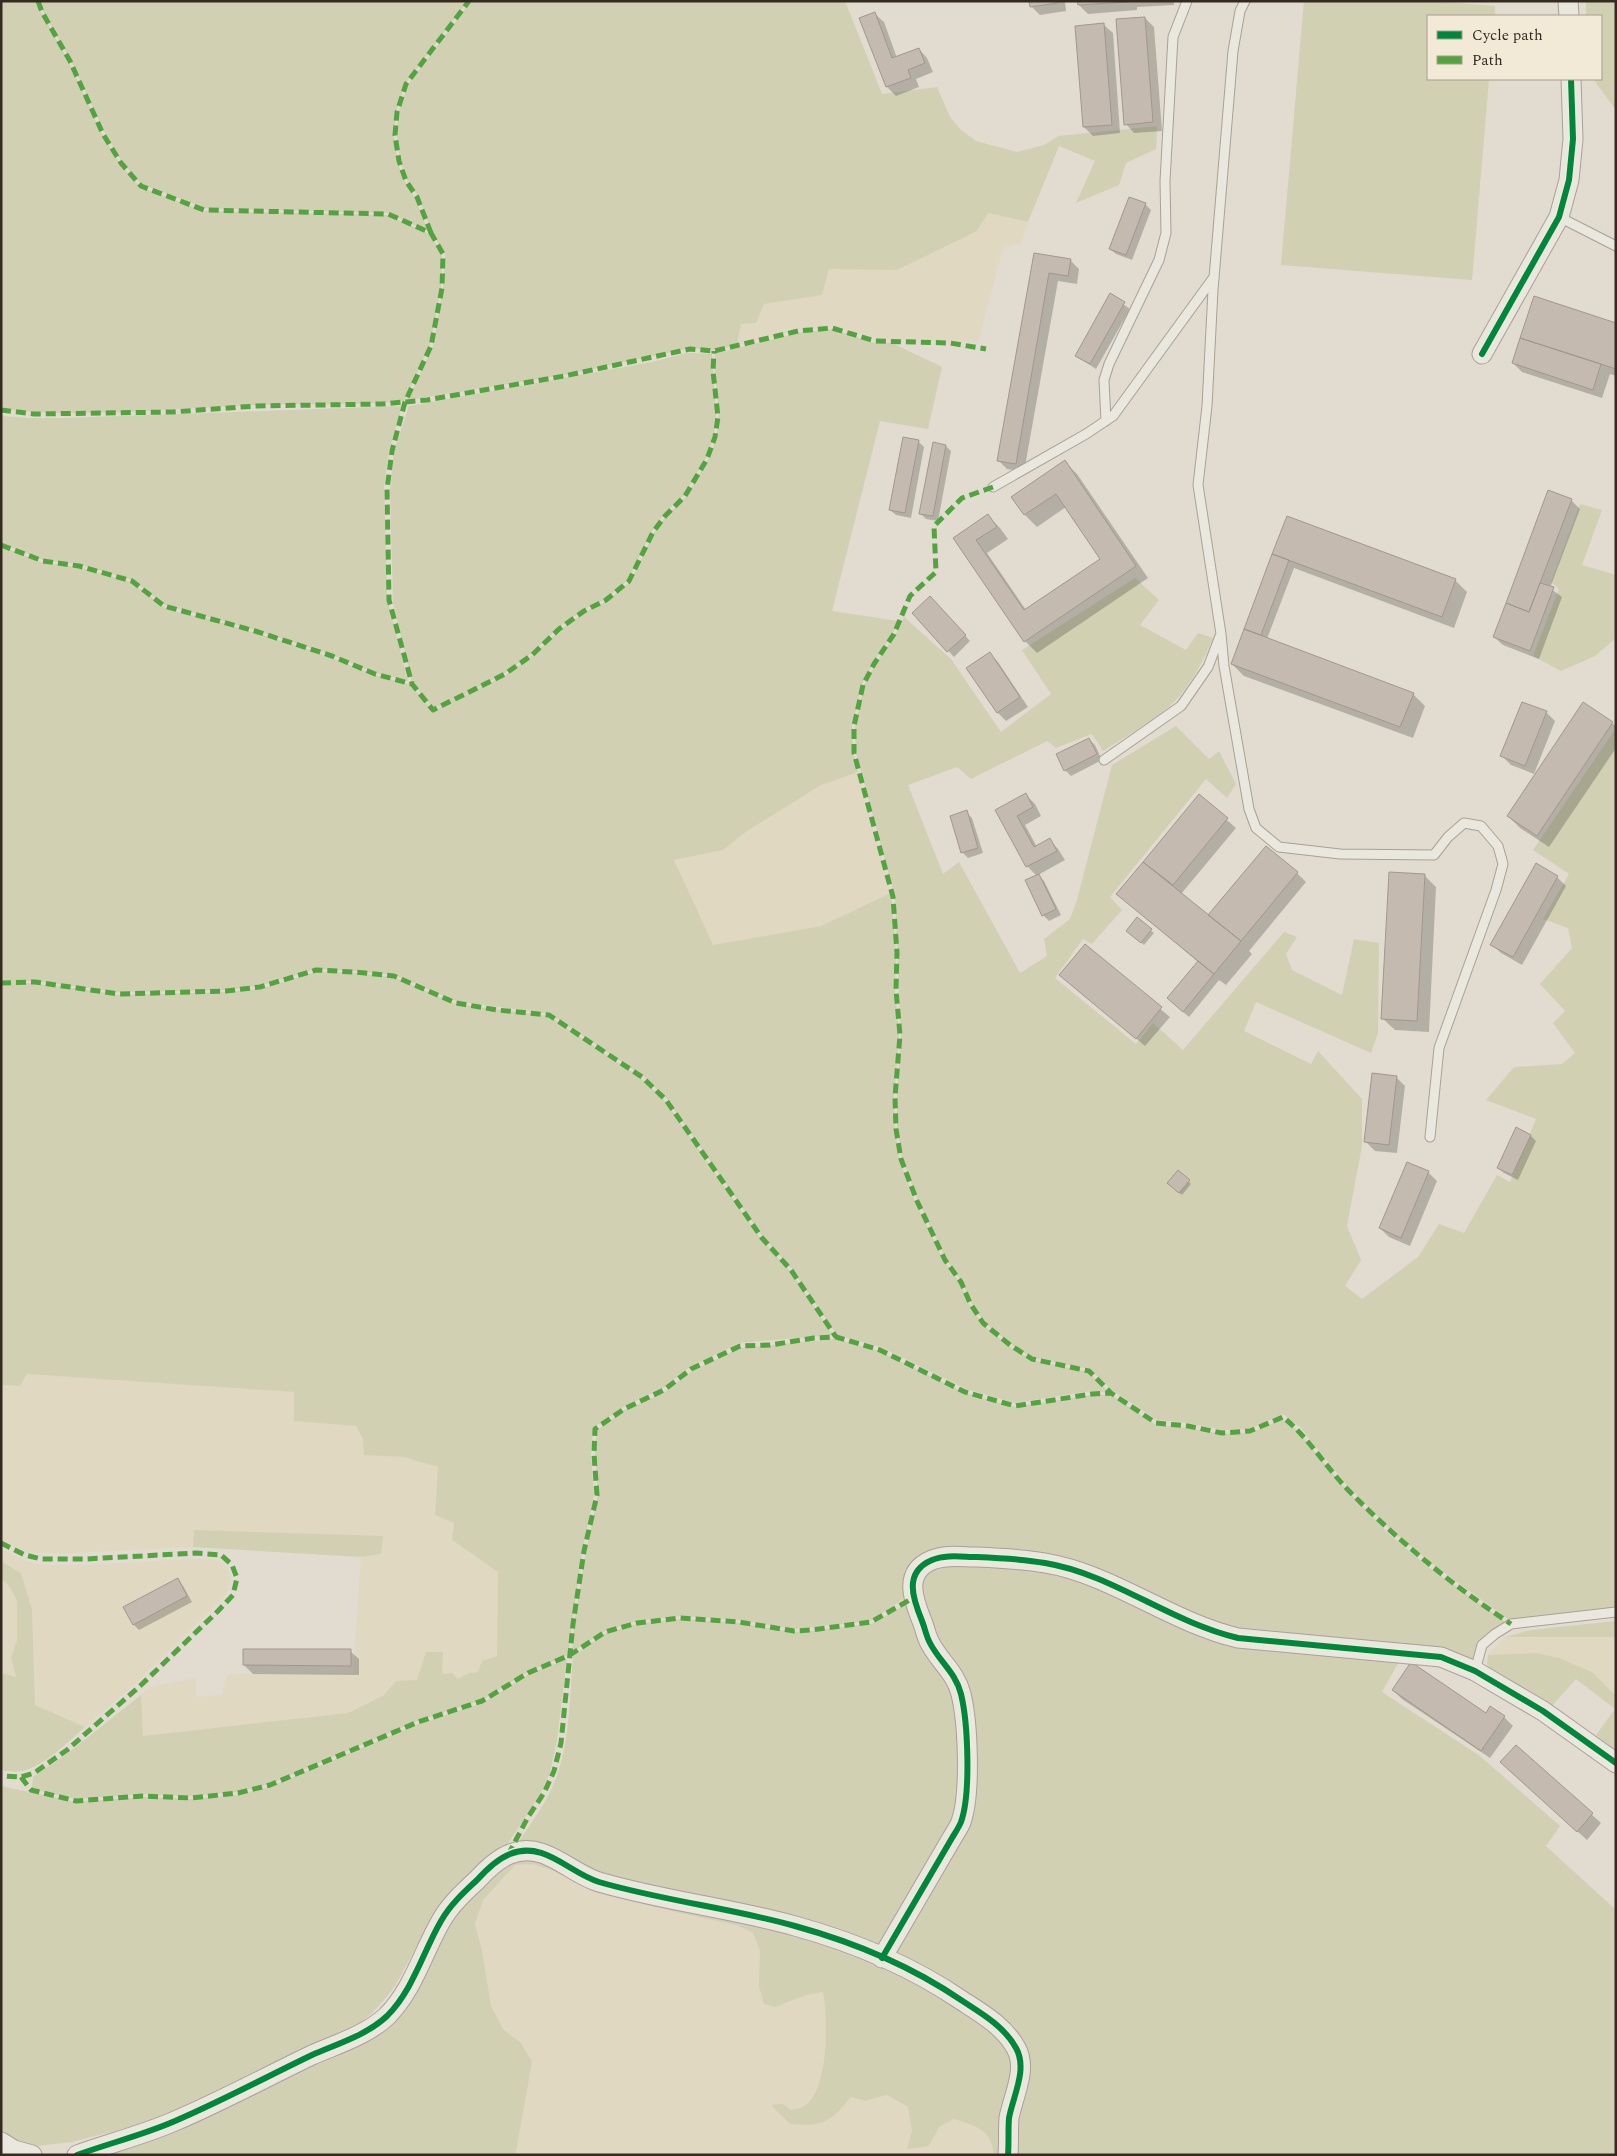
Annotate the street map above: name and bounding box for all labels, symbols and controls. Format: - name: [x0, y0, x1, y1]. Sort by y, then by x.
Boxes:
- legend: [1427, 15, 1602, 80]
- text: Cycle path: [1472, 24, 1543, 47]
- text: Path: [1472, 49, 1503, 72]

